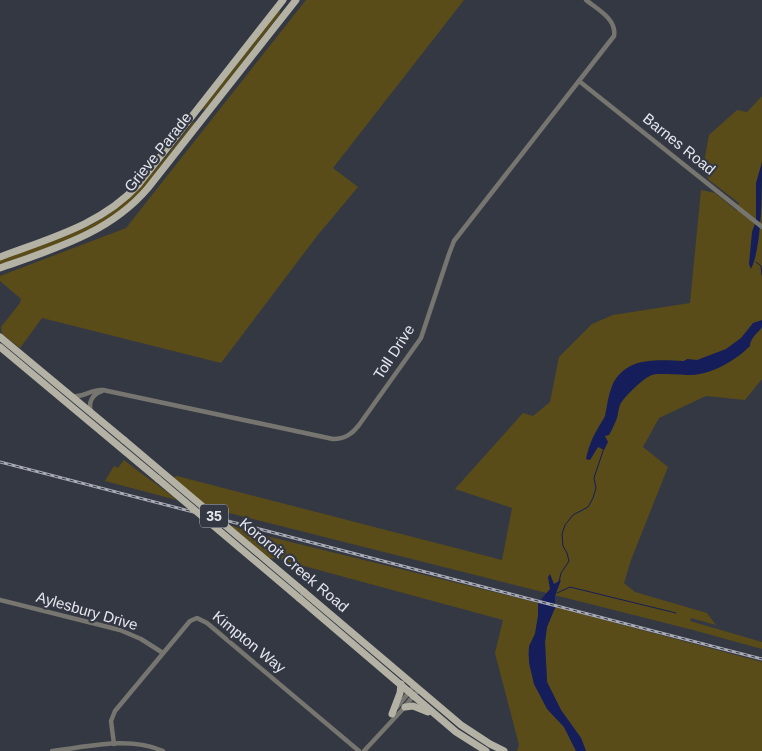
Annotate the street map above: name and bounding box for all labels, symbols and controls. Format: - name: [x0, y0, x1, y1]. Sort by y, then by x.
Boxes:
- street label: Grieve Parade: [121, 109, 195, 195]
- street label: Barnes Road: [640, 109, 719, 178]
- street label: Toll Drive: [370, 321, 418, 382]
- road number: 35: [200, 504, 228, 528]
- street label: Kororoit Creek Road: [236, 514, 352, 615]
- street label: Aylesbury Drive: [34, 588, 140, 633]
- street label: Kimpton Way: [210, 607, 289, 676]

